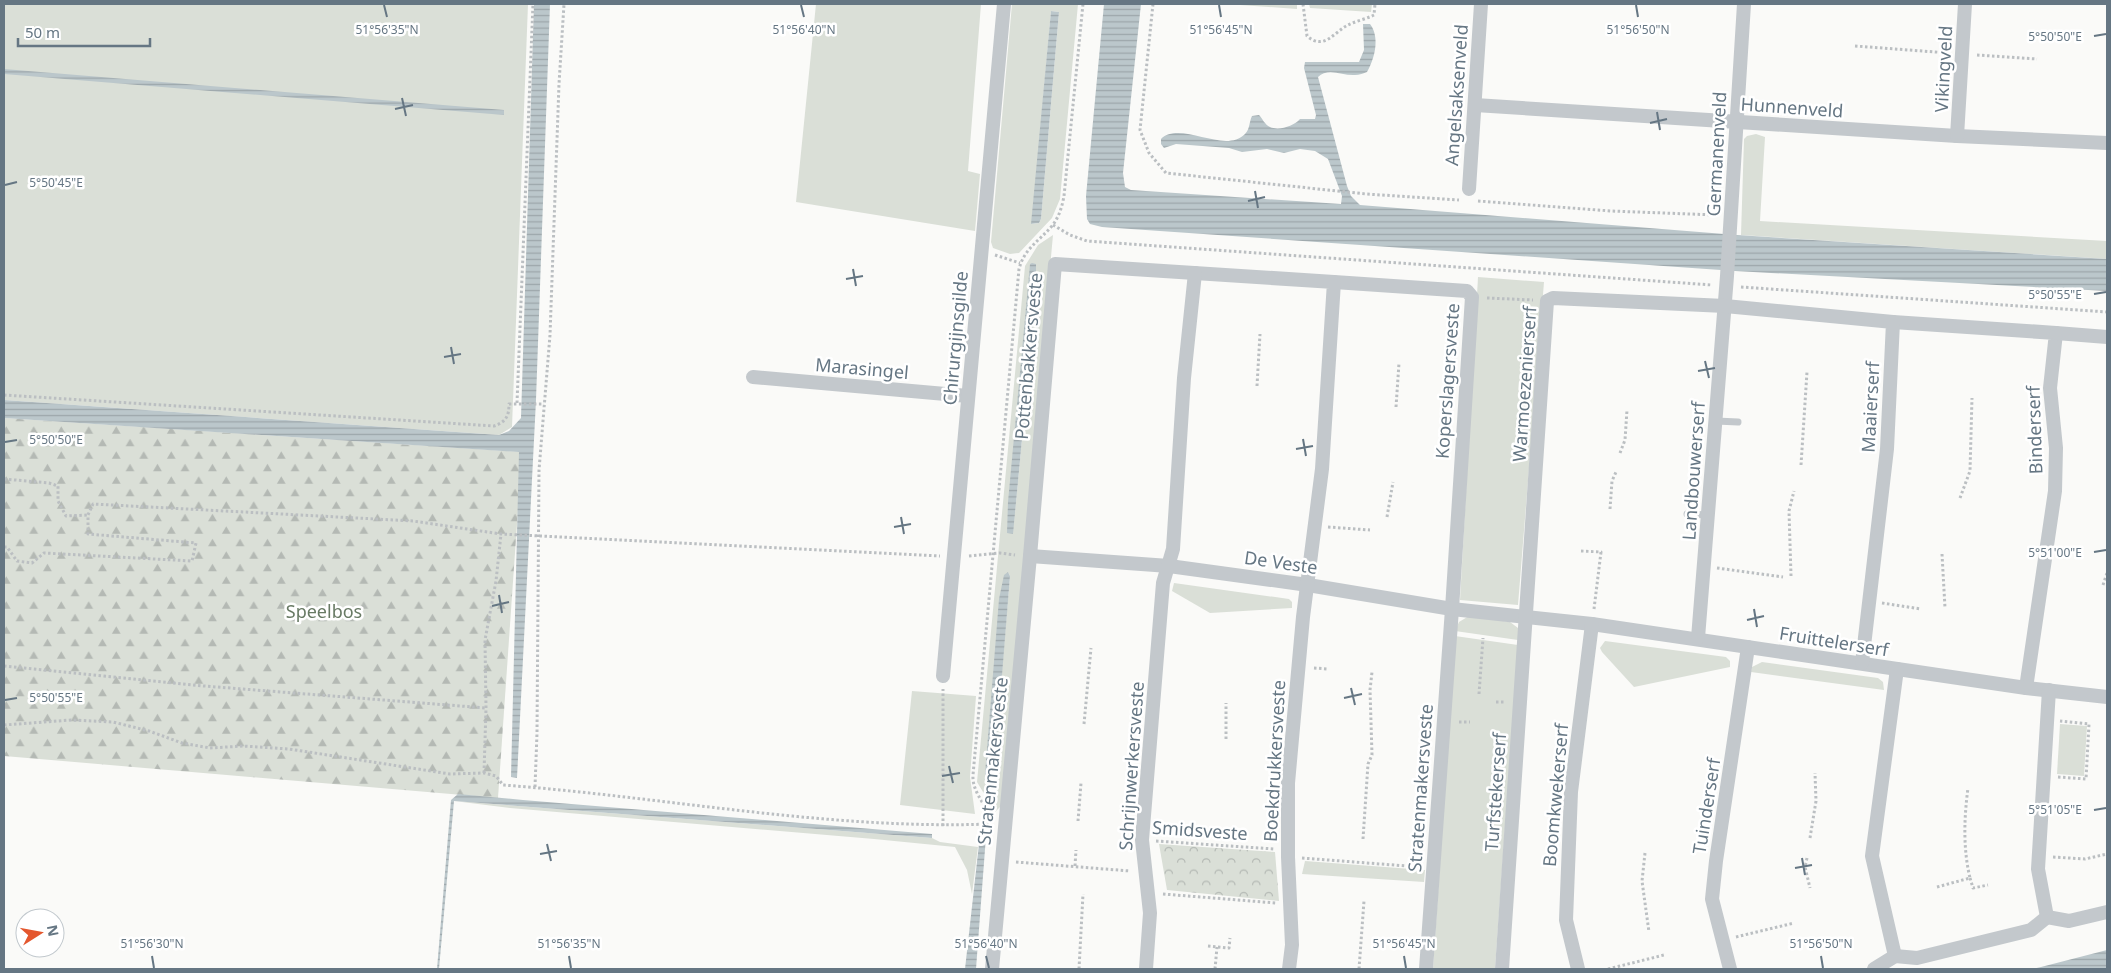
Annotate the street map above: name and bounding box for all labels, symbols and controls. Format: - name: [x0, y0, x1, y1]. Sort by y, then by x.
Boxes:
- scale bar: [18, 15, 150, 47]
- text: 51°56'35"N: [355, 21, 419, 38]
- text: 51°56'40"N: [772, 21, 836, 38]
- text: 51°56'45"N: [1189, 21, 1253, 38]
- text: 51°56'50"N: [1606, 21, 1670, 38]
- text: 50 m: [25, 22, 60, 42]
- street label: Angelsaksenveld: [1439, 23, 1473, 167]
- street label: Vikingveld: [1929, 25, 1957, 113]
- text: 5°50'50"E: [2028, 28, 2082, 45]
- street label: Germanenveld: [1701, 91, 1731, 217]
- street label: Hunnenveld: [1740, 91, 1844, 123]
- text: 5°50'45"E: [29, 174, 83, 191]
- street label: Chirurgijnsgilde: [937, 270, 973, 406]
- street label: Pottenbakkersveste: [1009, 272, 1047, 440]
- text: 5°50'55"E: [2028, 286, 2082, 303]
- street label: Koperslagersveste: [1430, 302, 1464, 460]
- street label: Warmoezenierserf: [1507, 305, 1541, 463]
- street label: Marasingel: [814, 352, 910, 384]
- street label: Maaierserf: [1856, 360, 1884, 453]
- street label: Binderserf: [2020, 385, 2048, 475]
- street label: Landbouwerserf: [1676, 400, 1710, 541]
- text: 5°50'50"E: [29, 431, 83, 448]
- text: 5°51'00"E: [2028, 544, 2082, 561]
- street label: De Veste: [1243, 545, 1319, 579]
- park label: Speelbos: [286, 599, 362, 623]
- street label: Fruittelerserf: [1778, 621, 1891, 662]
- street label: Stratenmakersveste: [971, 676, 1013, 846]
- street label: Boekdrukkersveste: [1258, 679, 1290, 843]
- street label: Schrijnwerkersveste: [1113, 681, 1149, 851]
- text: 5°50'55"E: [29, 689, 83, 706]
- street label: Stratenmakersveste: [1402, 703, 1438, 873]
- street label: Boomkwekerserf: [1537, 722, 1573, 868]
- street label: Turfstekerserf: [1479, 731, 1511, 852]
- street label: Tuinderserf: [1687, 755, 1726, 856]
- text: 5°51'05"E: [2028, 801, 2082, 818]
- street label: Smidsveste: [1151, 815, 1249, 845]
- north arrow: [15, 908, 65, 958]
- text: N: [43, 923, 64, 938]
- text: 51°56'30"N: [120, 935, 184, 952]
- text: 51°56'35"N: [537, 935, 601, 952]
- text: 51°56'40"N: [954, 935, 1018, 952]
- text: 51°56'45"N: [1372, 935, 1436, 952]
- text: 51°56'50"N: [1789, 935, 1853, 952]

